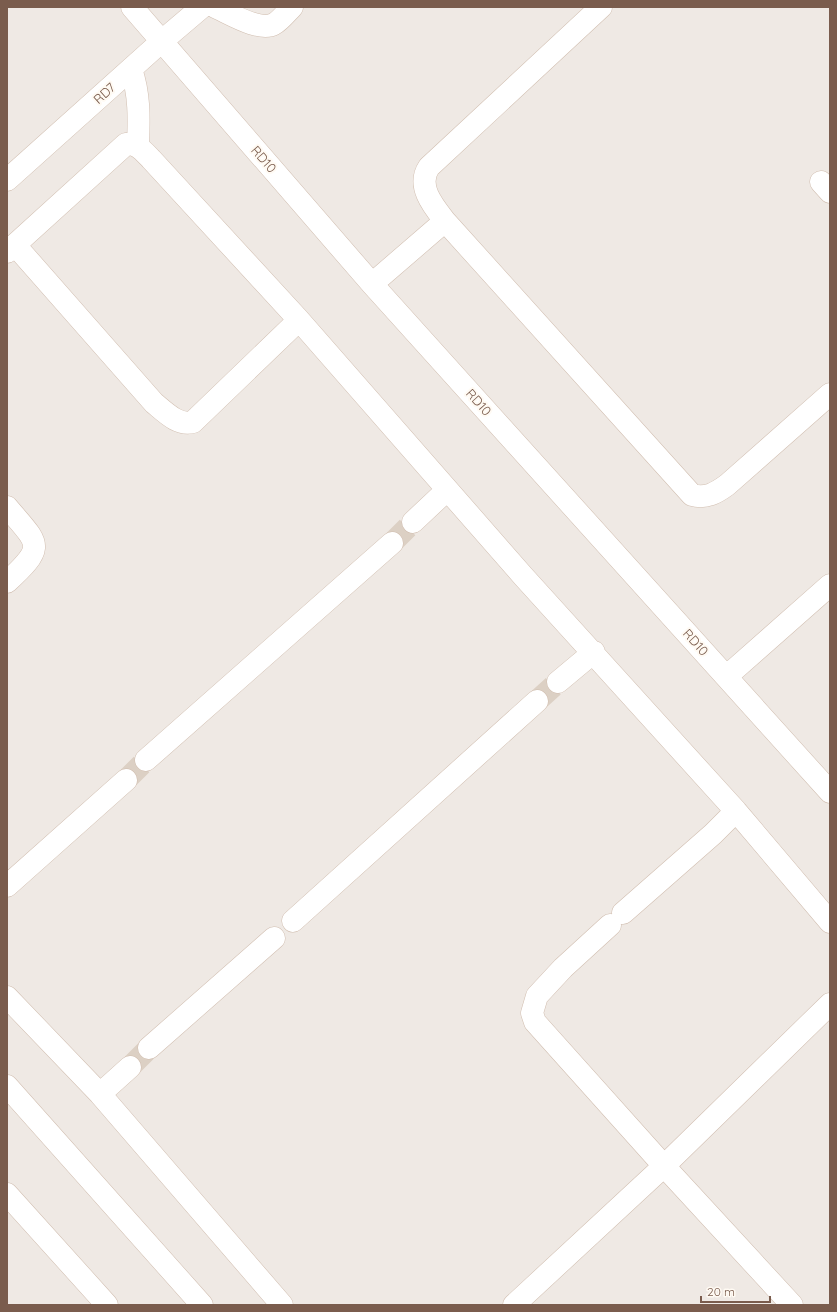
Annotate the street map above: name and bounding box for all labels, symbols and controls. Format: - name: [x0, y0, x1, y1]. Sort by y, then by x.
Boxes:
- street label: RD7: [90, 79, 119, 107]
- street label: RD10: [248, 142, 280, 176]
- street label: RD10: [463, 385, 495, 419]
- street label: RD10: [680, 625, 712, 659]
- scale bar: [701, 1278, 770, 1304]
- text: 20 m: [707, 1284, 735, 1299]

